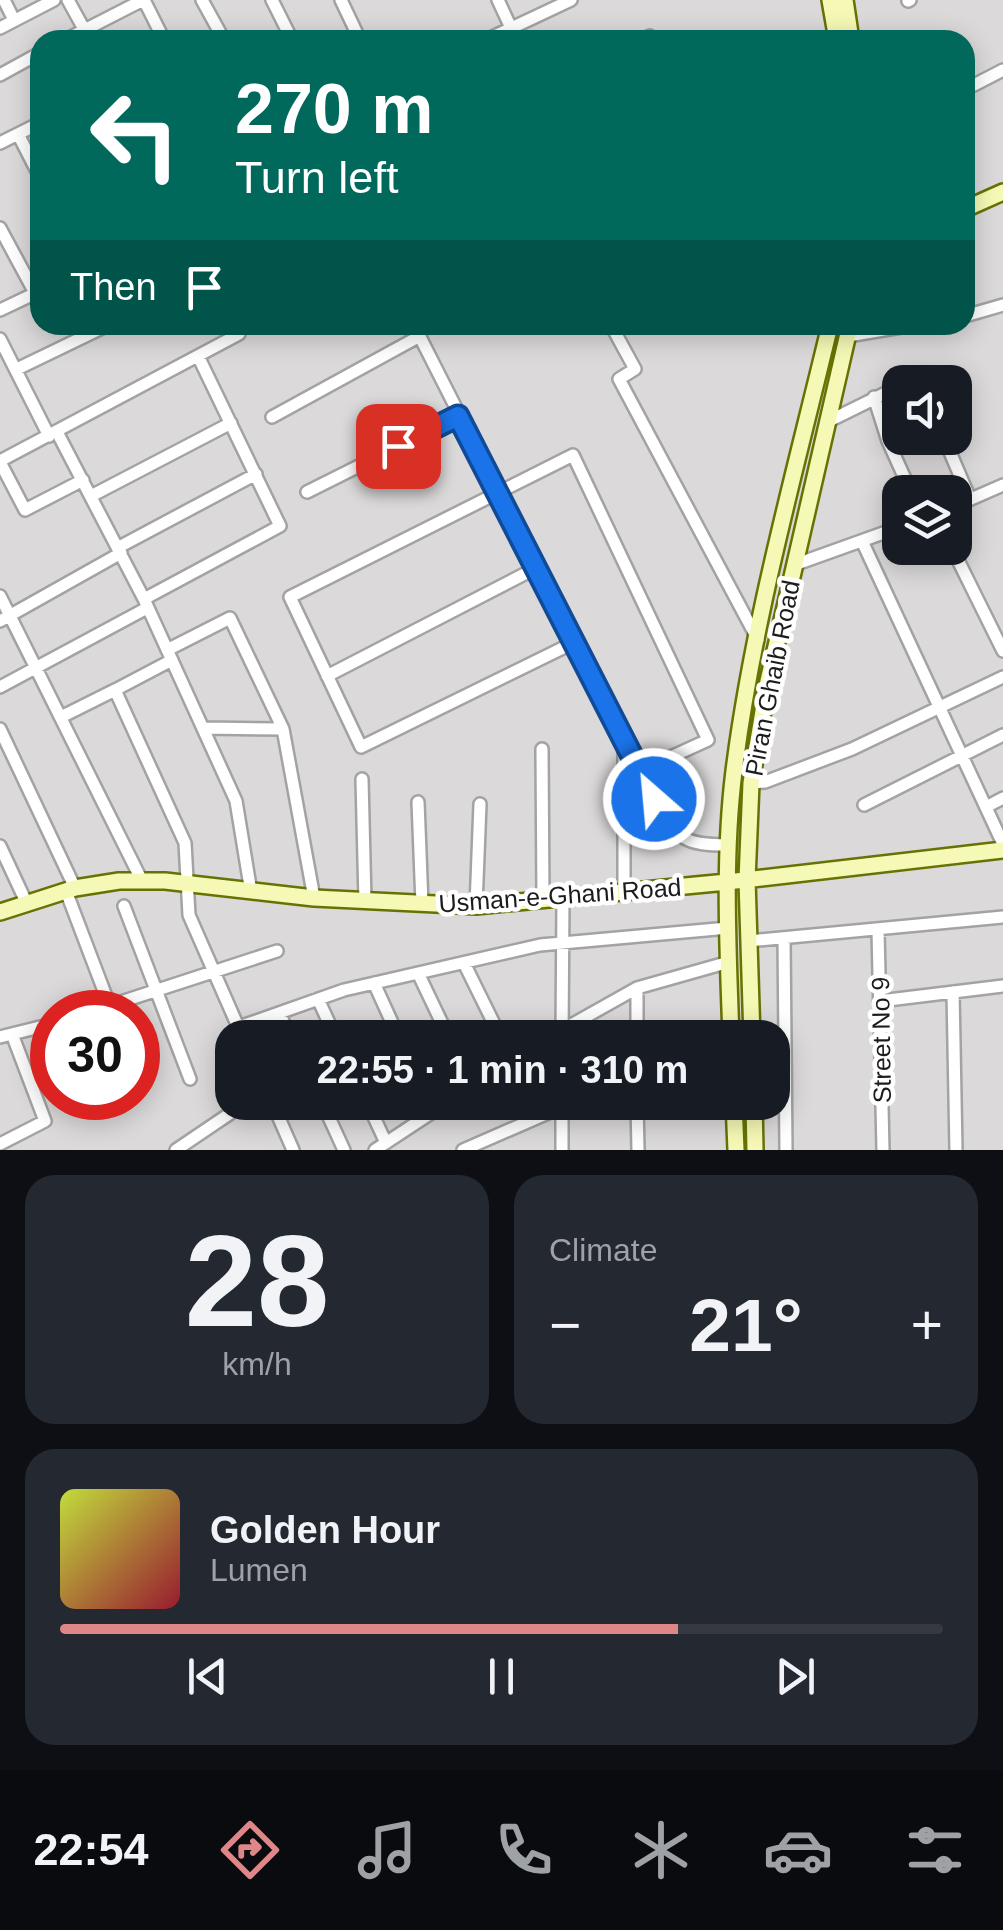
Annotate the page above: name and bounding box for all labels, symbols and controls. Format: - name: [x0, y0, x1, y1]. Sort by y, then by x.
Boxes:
- icon: left: [70, 70, 200, 200]
- text: 270 m: [235, 70, 433, 148]
- text: Turn left: [235, 152, 398, 203]
- icon: arrive: [177, 260, 232, 315]
- text: Then: [70, 266, 157, 308]
- map controls: [882, 365, 972, 565]
- button: sound: [882, 365, 972, 455]
- pin: [356, 404, 441, 489]
- icon: arrive: [371, 419, 426, 474]
- button: layers: [882, 475, 972, 565]
- street label: Piran Ghaib Road: [739, 578, 805, 778]
- position arrow: [602, 747, 706, 851]
- street label: Usman-e-Ghani Road: [438, 873, 682, 917]
- street label: Street No 9: [866, 977, 896, 1103]
- speed limit sign: 30: [30, 990, 160, 1120]
- text: 22:55 · 1 min · 310 m: [317, 1049, 688, 1091]
- text: 28: [185, 1208, 329, 1354]
- text: Climate: [549, 1232, 657, 1268]
- text: 21°: [689, 1283, 803, 1367]
- text: −: [549, 1294, 581, 1356]
- text: +: [911, 1294, 943, 1356]
- text: km/h: [222, 1346, 292, 1382]
- text: Golden Hour: [210, 1509, 440, 1551]
- text: Lumen: [210, 1552, 308, 1588]
- icon: previous: [180, 1649, 235, 1704]
- icon: pause: [474, 1649, 529, 1704]
- icon: next: [768, 1649, 823, 1704]
- icon: directions: [215, 1815, 285, 1885]
- icon: music: [352, 1815, 422, 1885]
- icon: phone: [489, 1815, 559, 1885]
- icon: climate: [626, 1815, 696, 1885]
- icon: car: [763, 1815, 833, 1885]
- icon: filters: [900, 1815, 970, 1885]
- text: 22:54: [33, 1824, 149, 1875]

